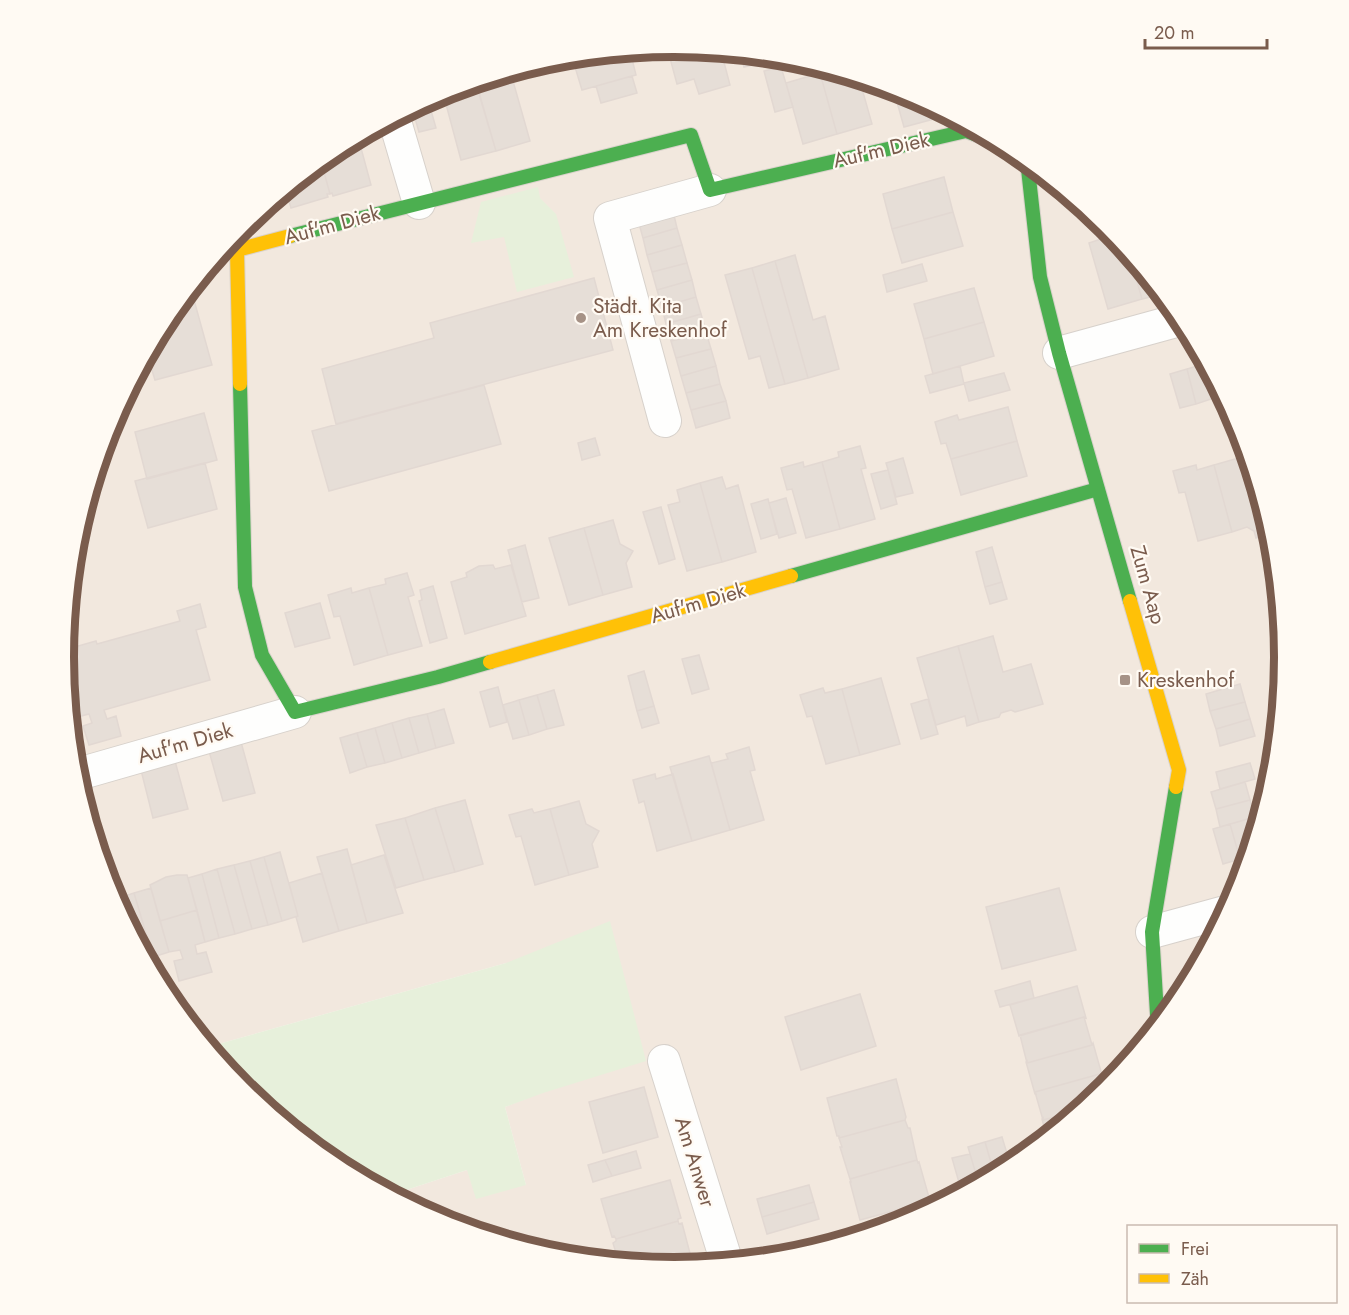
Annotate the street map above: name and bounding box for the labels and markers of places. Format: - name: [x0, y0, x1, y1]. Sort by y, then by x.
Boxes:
- place label: Städt. Kita Am Kreskenhof: [593, 291, 728, 345]
- marker: Städt. Kita Am Kreskenhof: [574, 311, 588, 325]
- place label: Kreskenhof: [1137, 665, 1235, 695]
- marker: Kreskenhof: [1118, 673, 1132, 687]

